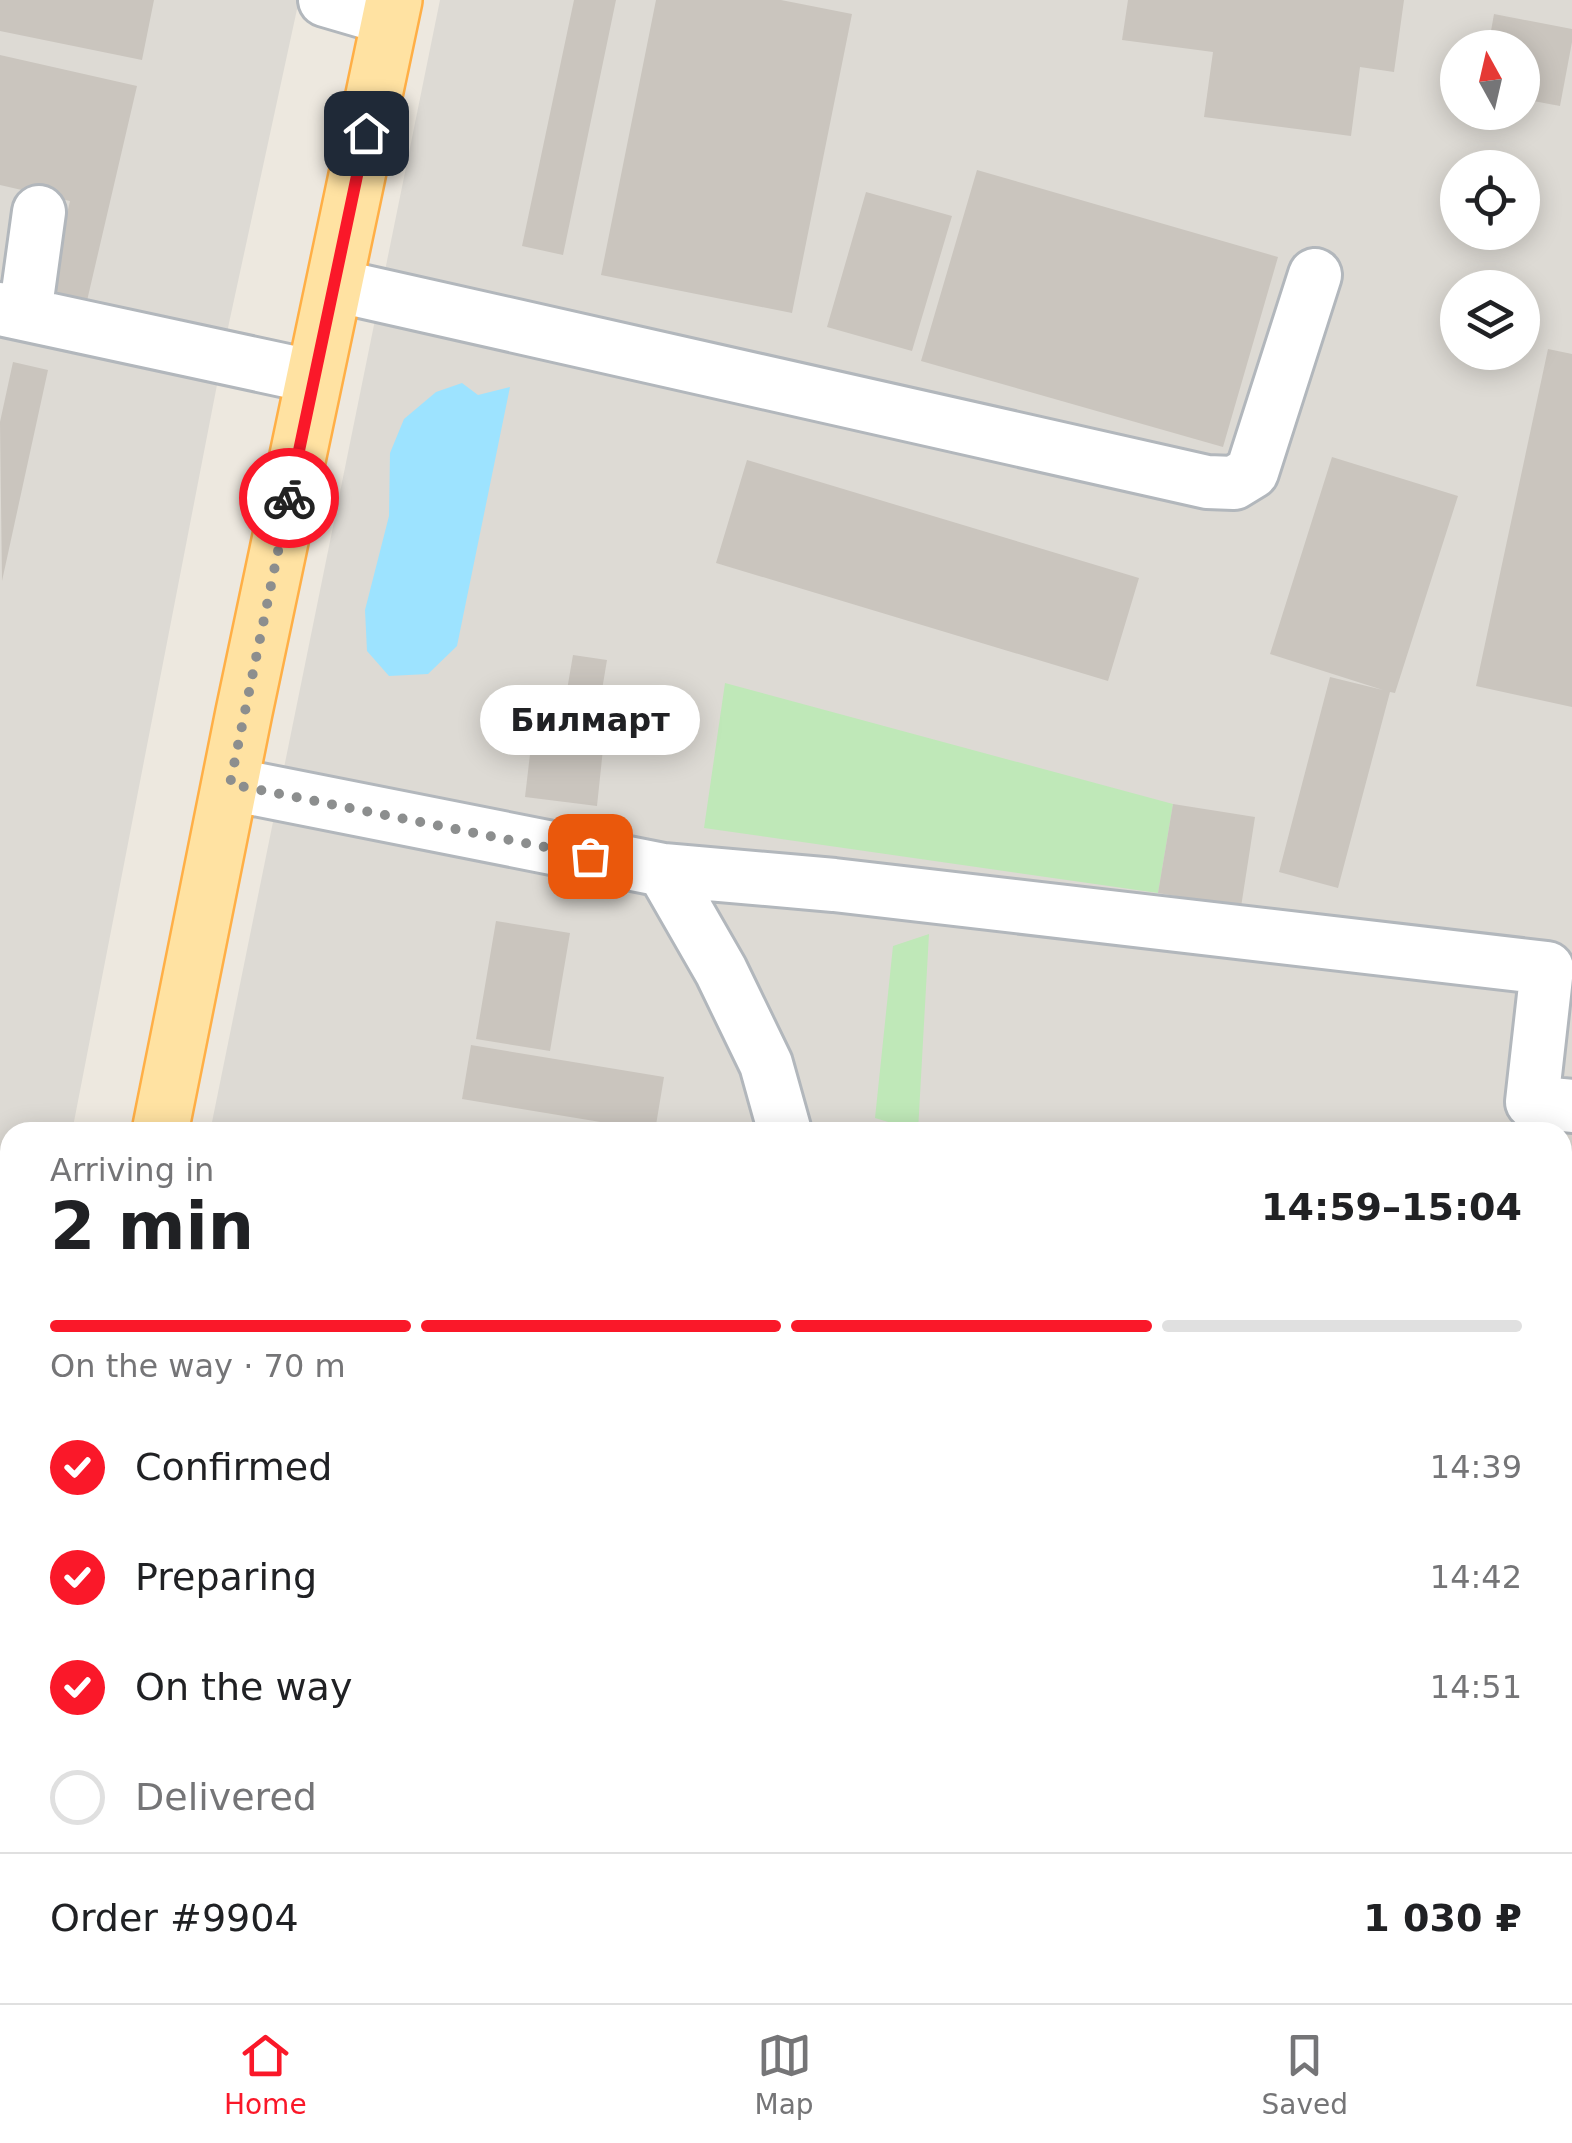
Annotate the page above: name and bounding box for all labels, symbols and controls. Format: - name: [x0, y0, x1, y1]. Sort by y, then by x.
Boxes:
- north arrow: [1440, 30, 1540, 130]
- map controls: [1440, 30, 1540, 370]
- pin: [324, 91, 409, 176]
- icon: home: [339, 106, 394, 161]
- button: locate: [1440, 150, 1540, 250]
- button: layers: [1440, 270, 1540, 370]
- courier: [239, 448, 339, 548]
- icon: bike: [262, 471, 317, 526]
- callout: Билмарт: [480, 686, 700, 756]
- text: Билмарт: [510, 701, 670, 739]
- pin: [548, 814, 633, 899]
- icon: bag: [563, 829, 618, 884]
- text: Arriving in: [50, 1151, 214, 1189]
- text: 14:59–15:04: [1261, 1185, 1522, 1229]
- text: 2 min: [50, 1189, 254, 1264]
- text: On the way · 70 m: [50, 1347, 346, 1385]
- icon: check: [50, 1440, 105, 1495]
- text: Confirmed: [135, 1445, 332, 1489]
- text: 14:39: [1430, 1448, 1522, 1486]
- icon: check: [50, 1550, 105, 1605]
- text: Preparing: [135, 1555, 317, 1599]
- text: 14:42: [1430, 1558, 1522, 1596]
- icon: check: [50, 1660, 105, 1715]
- text: On the way: [135, 1665, 352, 1709]
- text: 14:51: [1430, 1668, 1522, 1706]
- text: Delivered: [135, 1775, 317, 1819]
- text: Order #9904: [50, 1896, 299, 1940]
- text: 1 030 ₽: [1363, 1896, 1522, 1940]
- tab: Home: [224, 2028, 307, 2121]
- tab: Map: [755, 2028, 814, 2121]
- tab: Saved: [1262, 2028, 1348, 2121]

